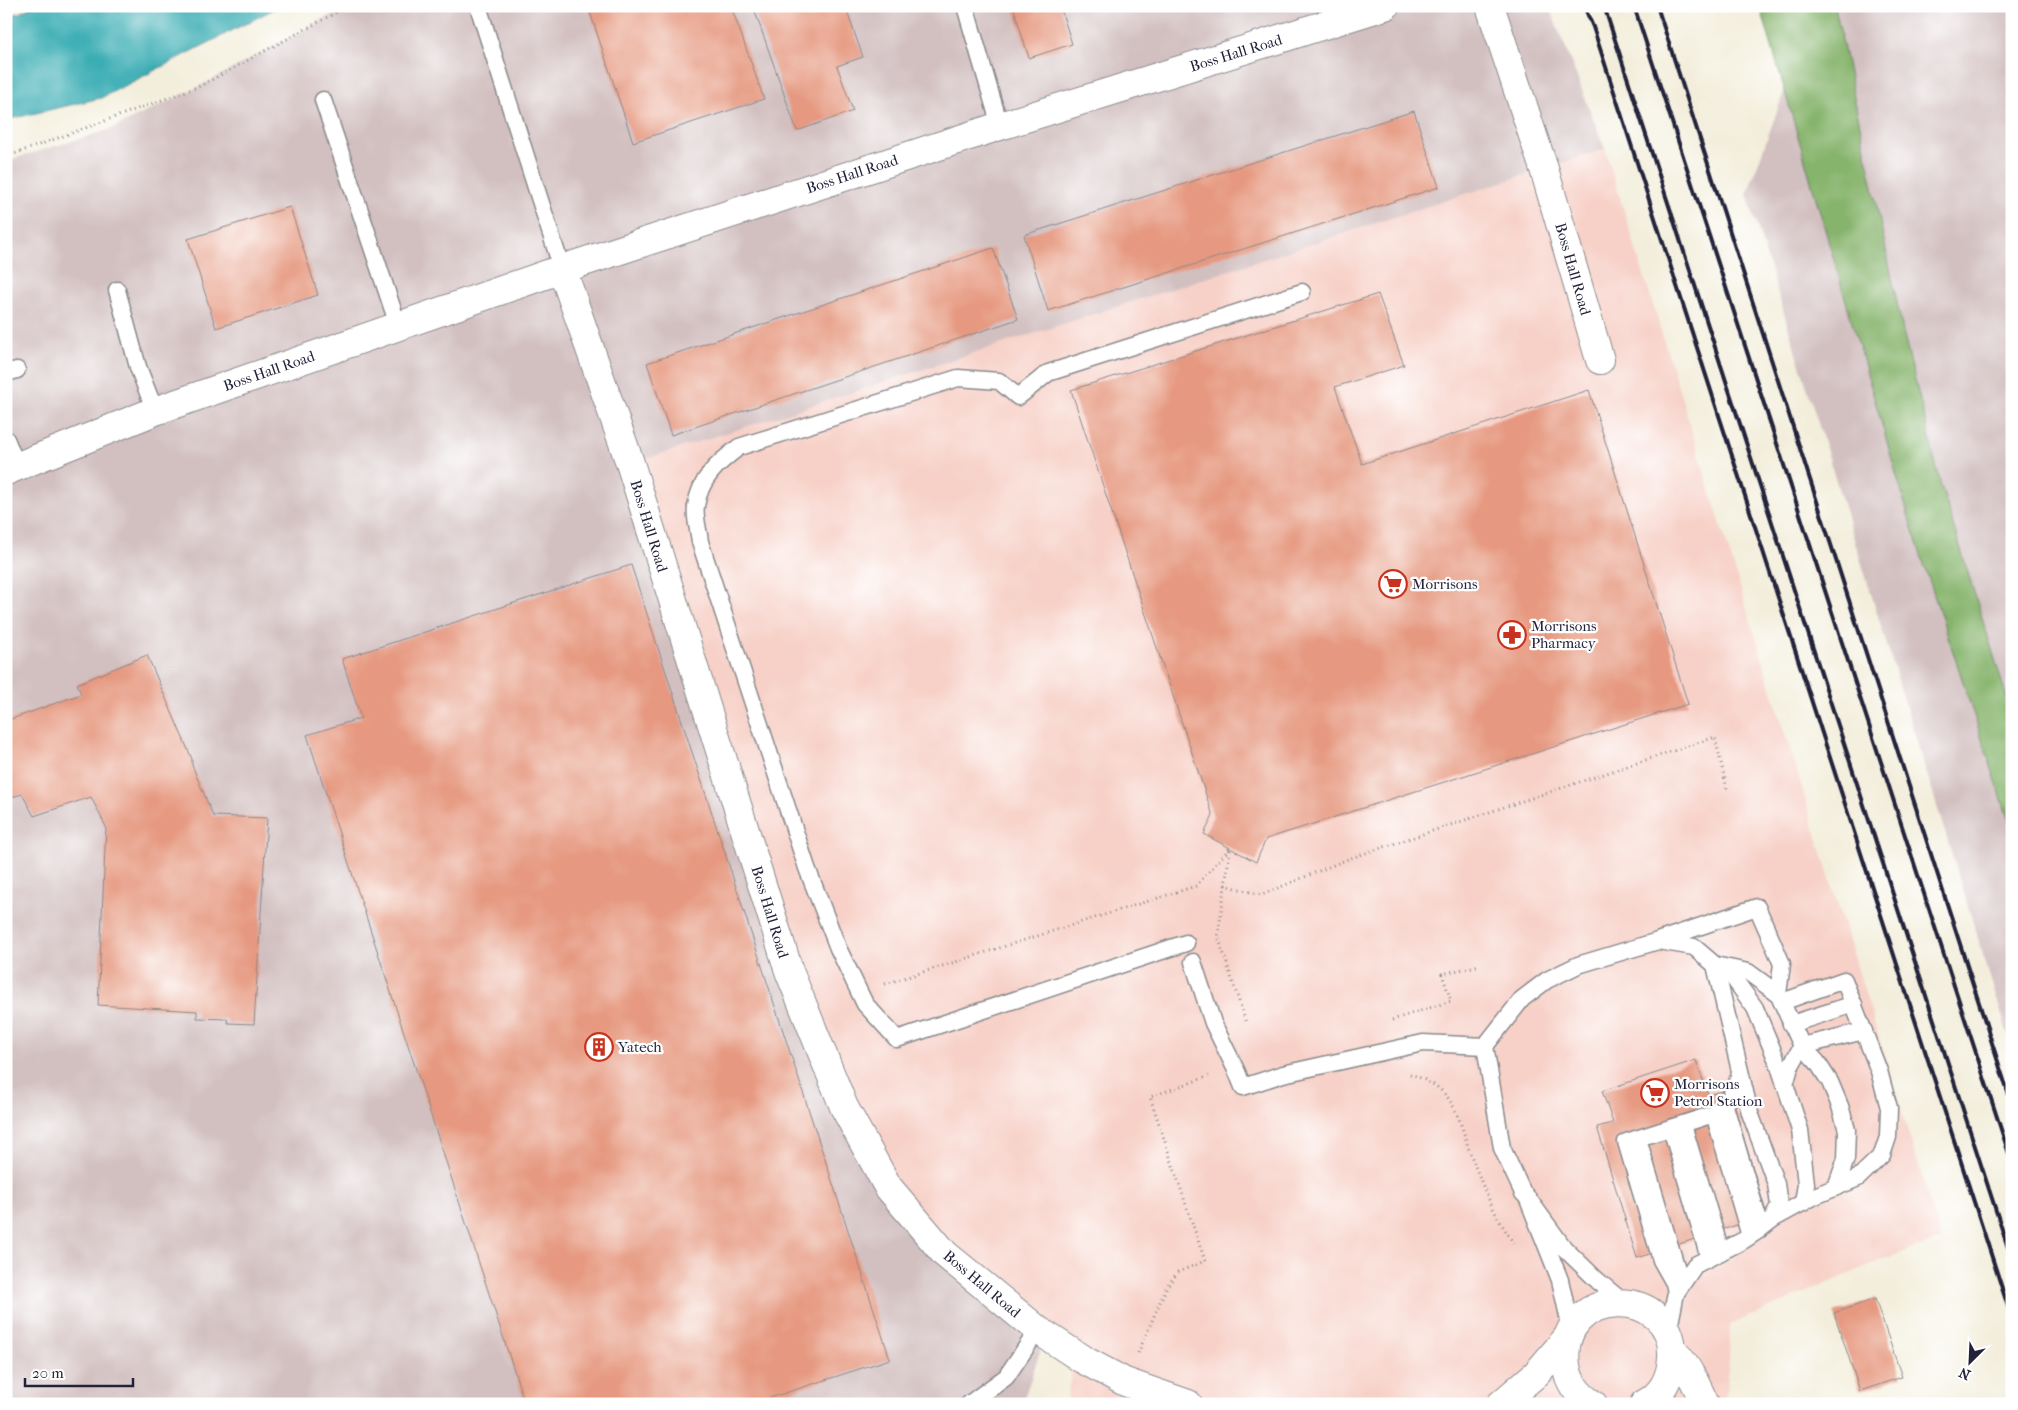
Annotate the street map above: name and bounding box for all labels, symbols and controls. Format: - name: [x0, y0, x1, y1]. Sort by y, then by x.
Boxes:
- street label: Boss Hall Road: [1188, 30, 1285, 76]
- street label: Boss Hall Road: [804, 150, 901, 197]
- street label: Boss Hall Road: [1551, 221, 1595, 318]
- street label: Boss Hall Road: [221, 347, 318, 395]
- street label: Boss Hall Road: [626, 478, 672, 575]
- supermarket icon: Morrisons: [1378, 569, 1408, 599]
- place label: Morrisons: [1412, 575, 1478, 593]
- place label: Morrisons Pharmacy: [1531, 617, 1597, 652]
- pharmacy icon: Morrisons Pharmacy: [1497, 620, 1527, 650]
- street label: Boss Hall Road: [747, 864, 793, 961]
- building icon: Yatech: [584, 1032, 614, 1062]
- place label: Yatech: [617, 1038, 662, 1056]
- place label: Morrisons Petrol Station: [1674, 1075, 1763, 1110]
- supermarket icon: Morrisons Petrol Station: [1640, 1078, 1670, 1108]
- street label: Boss Hall Road: [940, 1246, 1025, 1322]
- north arrow: [1946, 1338, 1996, 1388]
- scale bar: [25, 1355, 132, 1387]
- text: N: [1956, 1363, 1973, 1383]
- text: 20 m: [32, 1364, 64, 1382]

